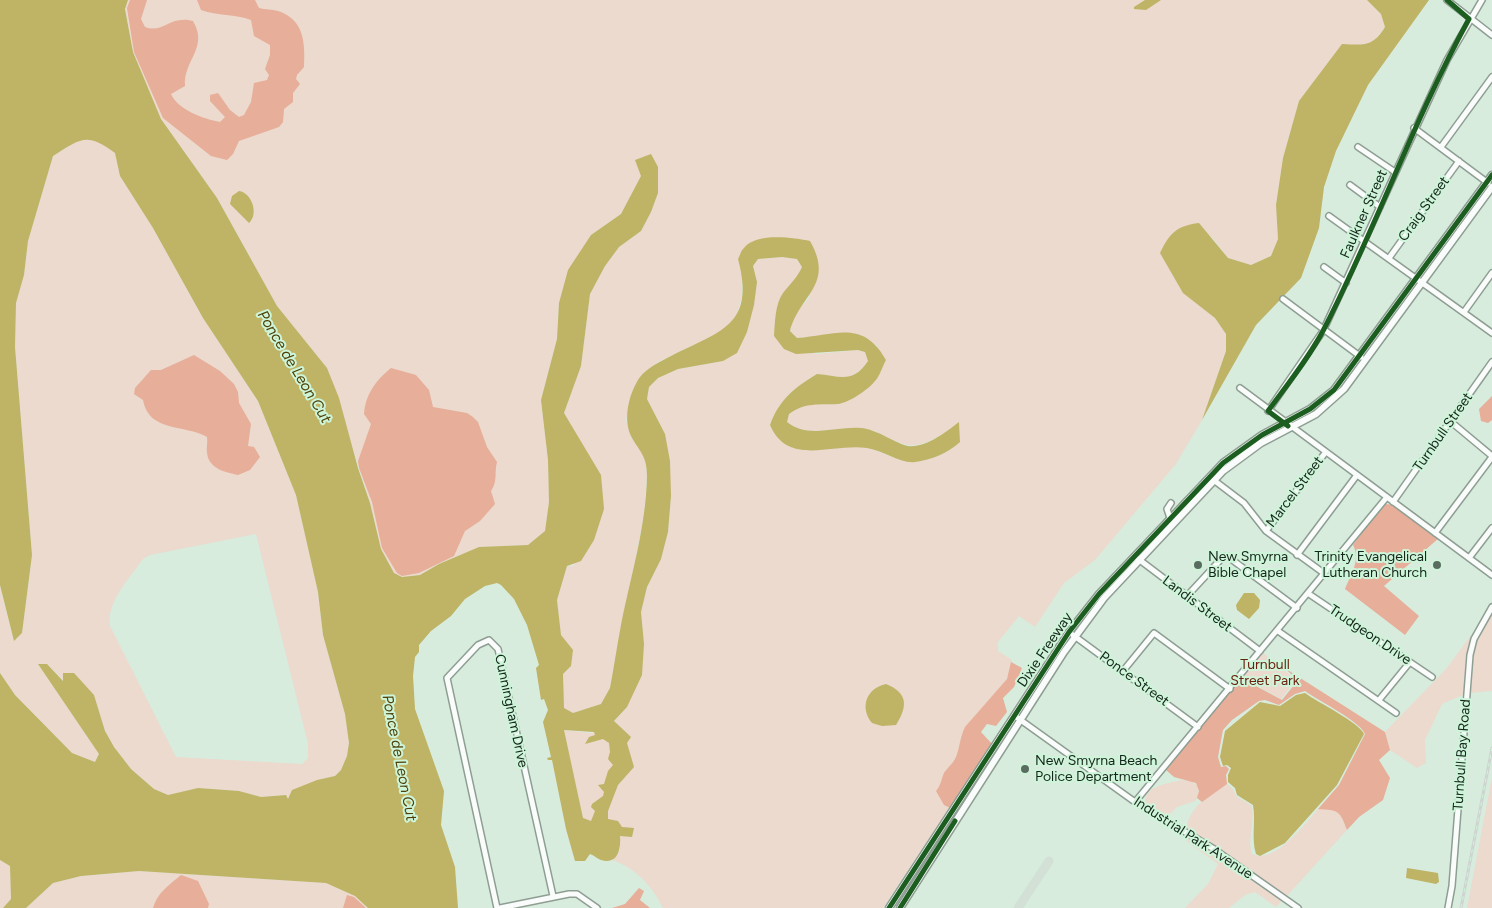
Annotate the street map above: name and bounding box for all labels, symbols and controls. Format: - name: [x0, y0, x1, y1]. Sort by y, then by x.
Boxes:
- street label: Faulkner Street: [1337, 167, 1391, 261]
- street label: Craig Street: [1395, 173, 1453, 245]
- water label: Ponce de Leon Cut: [253, 307, 335, 427]
- street label: Turnbull Street: [1410, 389, 1476, 475]
- street label: Marcel Street: [1263, 453, 1327, 531]
- place label: New Smyrna Bible Chapel: [1208, 549, 1288, 582]
- place label: Trinity Evangelical Lutheran Church: [1314, 549, 1427, 582]
- marker: New Smyrna Bible Chapel: [1192, 559, 1204, 571]
- marker: Trinity Evangelical Lutheran Church: [1431, 559, 1443, 571]
- street label: Landis Street: [1159, 572, 1235, 636]
- street label: Trudgeon Drive: [1326, 601, 1414, 669]
- street label: Dixie Freeway: [1014, 609, 1076, 691]
- street label: Ponce Street: [1096, 648, 1172, 710]
- street label: Cunningham Drive: [491, 653, 531, 769]
- park label: Turnbull Street Park: [1230, 657, 1300, 690]
- water label: Ponce de Leon Cut: [378, 693, 420, 823]
- street label: Turnbull Bay Road: [1450, 699, 1474, 811]
- place label: New Smyrna Beach Police Department: [1035, 753, 1157, 786]
- marker: New Smyrna Beach Police Department: [1019, 763, 1031, 775]
- street label: Industrial Park Avenue: [1130, 793, 1256, 883]

